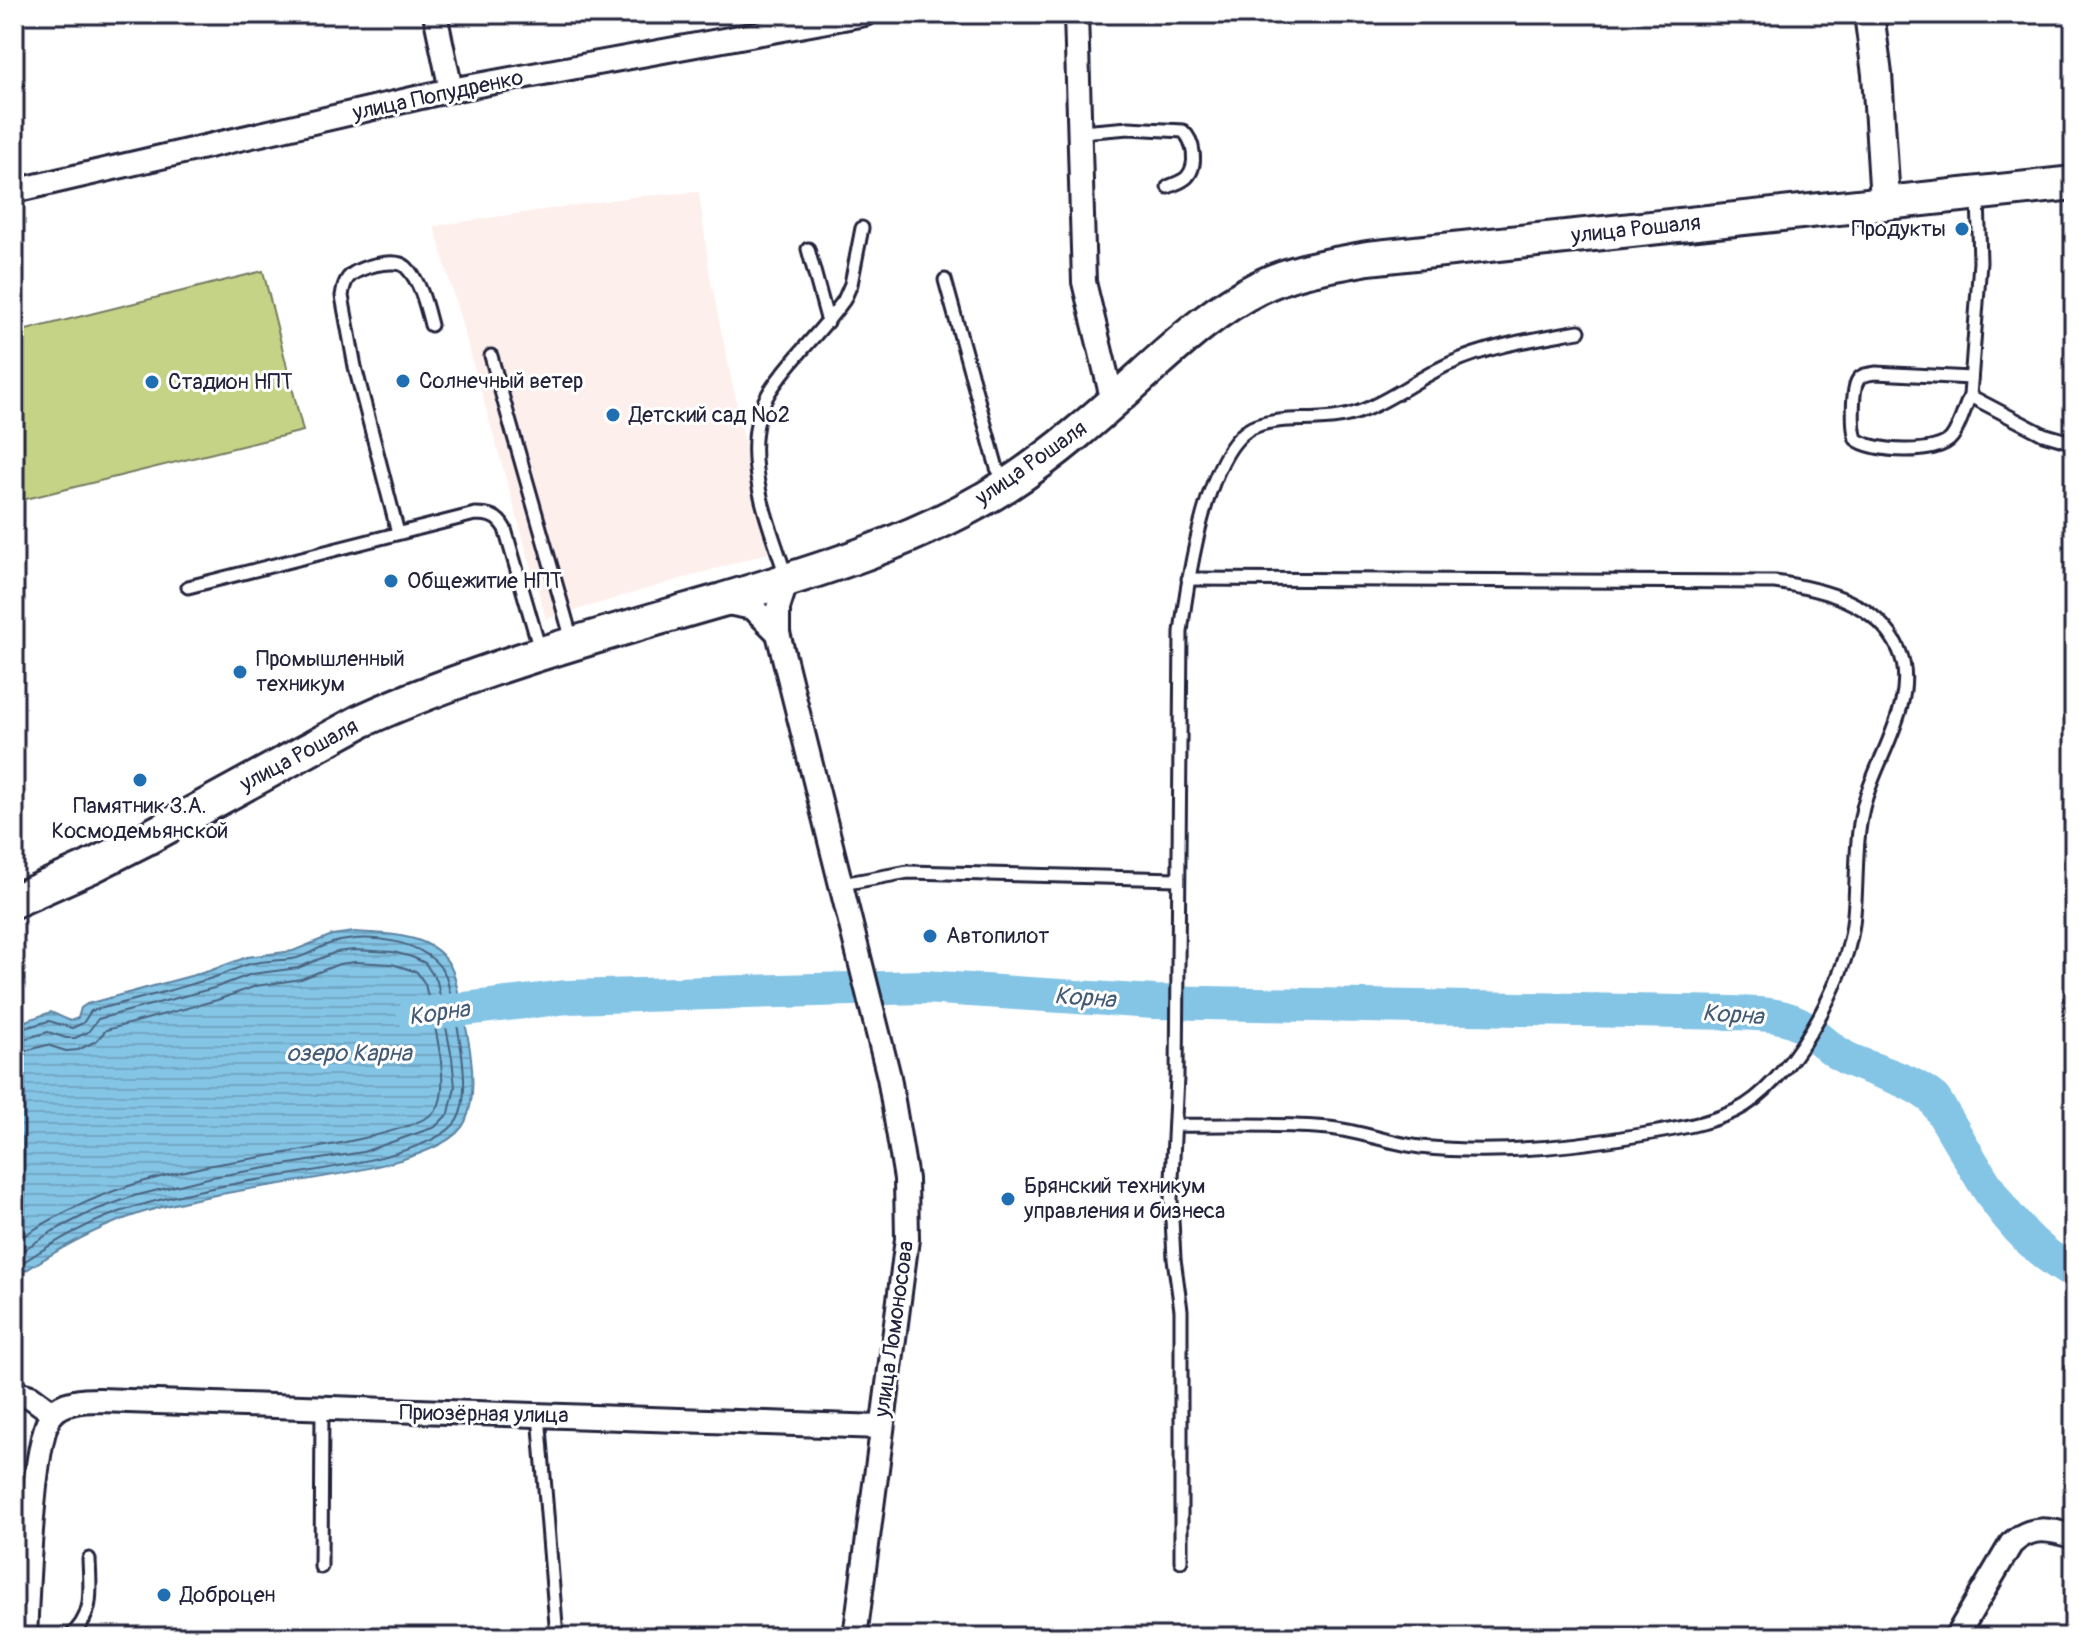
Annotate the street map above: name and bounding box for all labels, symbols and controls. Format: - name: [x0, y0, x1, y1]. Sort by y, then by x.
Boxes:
- street label: улица Попудренко: [349, 63, 526, 127]
- street label: улица Рошаля: [1569, 208, 1702, 250]
- place label: Продукты: [1851, 215, 1946, 243]
- marker: Продукты: [1953, 220, 1971, 238]
- place label: Солнечный ветер: [419, 367, 583, 395]
- place label: Стадион НПТ: [168, 368, 293, 396]
- marker: Солнечный ветер: [394, 372, 412, 390]
- marker: Стадион НПТ: [143, 373, 161, 391]
- place label: Детский сад №2: [628, 401, 790, 429]
- marker: Детский сад №2: [604, 406, 622, 424]
- street label: улица Рошаля: [969, 414, 1092, 512]
- place label: Общежитие НПТ: [407, 567, 562, 595]
- marker: Общежитие НПТ: [382, 572, 400, 590]
- place label: Промышленный техникум: [256, 645, 405, 698]
- marker: Промышленный техникум: [231, 663, 249, 681]
- street label: улица Рошаля: [234, 712, 363, 798]
- marker: Памятник З.А. Космодемьянской: [131, 771, 149, 789]
- place label: Памятник З.А. Космодемьянской: [52, 792, 228, 845]
- place label: Автопилот: [946, 922, 1049, 950]
- marker: Автопилот: [921, 927, 939, 945]
- water label: Корна: [1053, 981, 1118, 1015]
- water label: Корна: [407, 994, 473, 1032]
- water label: Корна: [1701, 998, 1766, 1032]
- water label: озеро Карна: [286, 1039, 413, 1068]
- place label: Брянский техникум управления и бизнеса: [1023, 1172, 1225, 1225]
- marker: Брянский техникум управления и бизнеса: [999, 1190, 1017, 1208]
- street label: улица Ломоносова: [868, 1239, 920, 1420]
- street label: Приозёрная улица: [399, 1399, 569, 1429]
- place label: Доброцен: [179, 1581, 275, 1609]
- marker: Доброцен: [155, 1586, 173, 1604]

